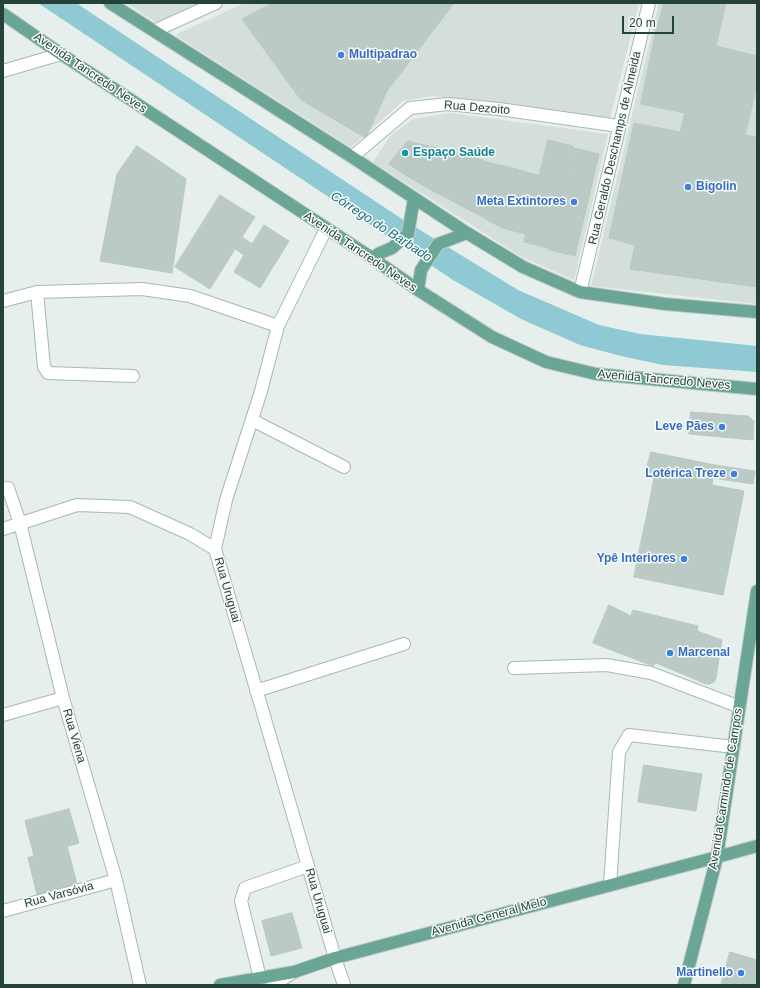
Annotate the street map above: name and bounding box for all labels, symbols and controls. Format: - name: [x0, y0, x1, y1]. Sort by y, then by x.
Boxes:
- scale bar: [624, 8, 676, 34]
- text: 20 m: [629, 16, 656, 30]
- street label: Avenida Tancredo Neves: [31, 30, 149, 116]
- place label: Multipadrao: [349, 48, 417, 62]
- marker: Multipadrao: [336, 50, 346, 60]
- street label: Rua Geraldo Deschamps de Almeida: [586, 50, 644, 246]
- street label: Rua Dezoito: [443, 98, 511, 118]
- place label: Espaço Saúde: [413, 146, 495, 160]
- marker: Espaço Saúde: [400, 148, 410, 158]
- place label: Bigolin: [696, 180, 737, 194]
- marker: Bigolin: [683, 182, 693, 192]
- water label: Córrego do Barbado: [327, 188, 435, 266]
- place label: Meta Extintores: [477, 195, 566, 209]
- marker: Meta Extintores: [569, 197, 579, 207]
- street label: Avenida Tancredo Neves: [301, 209, 419, 295]
- street label: Avenida Tancredo Neves: [597, 367, 731, 393]
- place label: Leve Pães: [655, 420, 714, 434]
- marker: Leve Pães: [717, 422, 727, 432]
- place label: Lotérica Treze: [645, 467, 726, 481]
- marker: Lotérica Treze: [729, 469, 739, 479]
- place label: Ypê Interiores: [597, 552, 676, 566]
- marker: Ypê Interiores: [679, 554, 689, 564]
- street label: Rua Uruguai: [211, 556, 243, 624]
- place label: Marcenal: [678, 646, 730, 660]
- marker: Marcenal: [665, 648, 675, 658]
- street label: Rua Viena: [59, 707, 89, 765]
- street label: Avenida Carmindo de Campos: [706, 707, 746, 871]
- street label: Rua Uruguai: [302, 867, 334, 935]
- street label: Rua Varsóvia: [23, 879, 95, 911]
- street label: Avenida General Melo: [430, 895, 548, 939]
- place label: Martinello: [676, 966, 733, 980]
- marker: Martinello: [736, 968, 746, 978]

